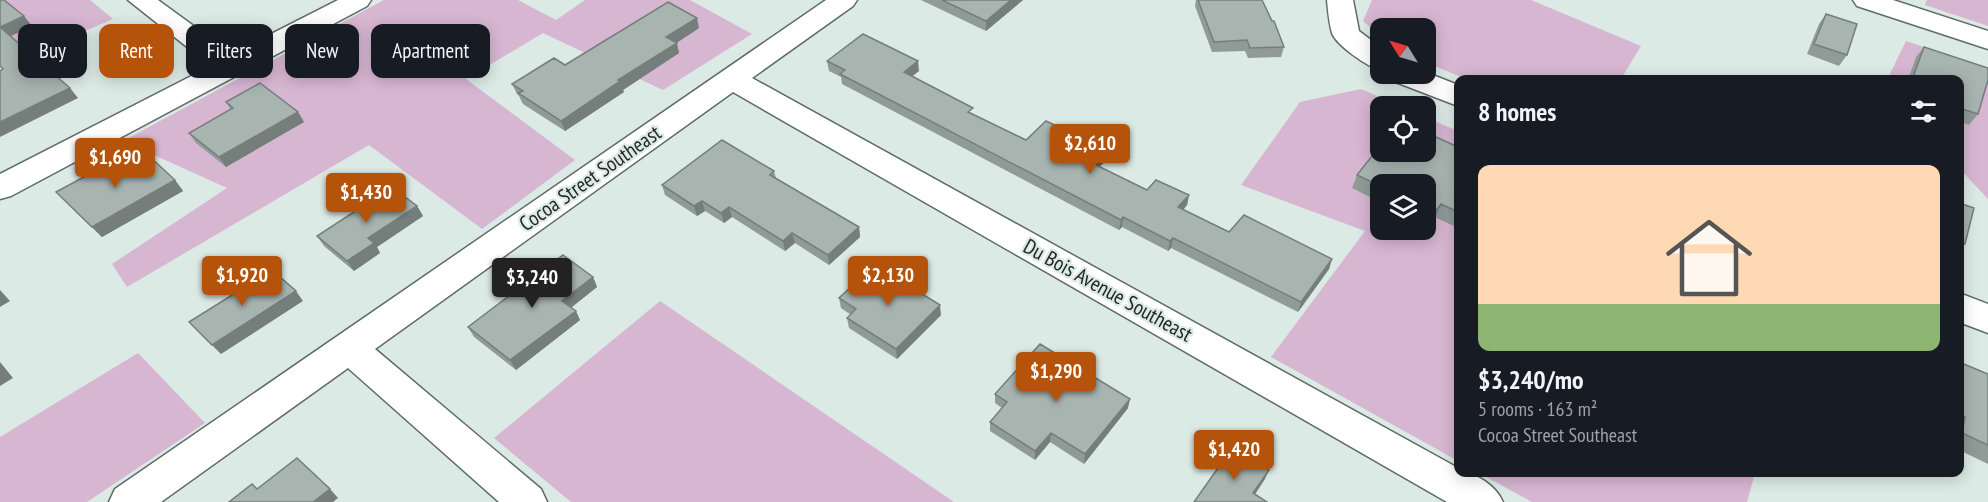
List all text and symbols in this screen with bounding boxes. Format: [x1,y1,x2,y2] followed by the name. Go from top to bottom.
[1370,18,1436,84] north arrow
[1370,18,1436,240] map controls
[18,24,87,78] chip: Buy
[99,24,174,78] chip: Rent
[186,24,273,78] chip: Filters
[285,24,359,78] chip: New
[371,24,490,78] chip: Apartment
[1478,95,1556,128] text: 8 homes
[1907,95,1940,128] icon: filters
[1370,96,1436,162] button: locate
[514,119,666,237] street label: Cocoa Street Southeast
[1041,124,1139,175] pin: $2,610
[1064,130,1116,156] text: $2,610
[66,138,164,189] pin: $1,690
[89,144,141,170] text: $1,690
[317,173,415,224] pin: $1,430
[1370,174,1436,240] button: layers
[340,179,392,205] text: $1,430
[1655,204,1763,312] icon: home
[1019,232,1197,348] street label: Du Bois Avenue Southeast
[193,256,291,307] pin: $1,920
[839,256,937,307] pin: $2,130
[483,258,581,309] pin: $3,240
[216,262,268,288] text: $1,920
[862,262,914,288] text: $2,130
[506,264,558,290] text: $3,240
[1007,352,1105,403] pin: $1,290
[1030,358,1082,384] text: $1,290
[1478,363,1584,396] text: $3,240/mo
[1478,396,1597,422] text: 5 rooms · 163 m²
[1478,422,1637,448] text: Cocoa Street Southeast
[1185,430,1283,481] pin: $1,420
[1208,436,1260,462] text: $1,420

